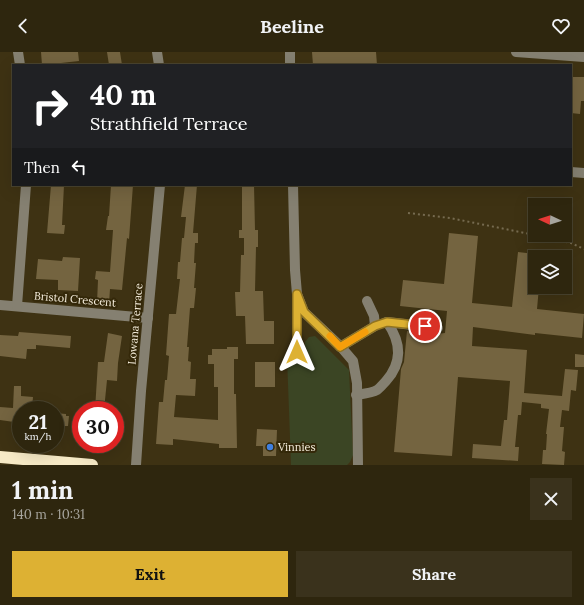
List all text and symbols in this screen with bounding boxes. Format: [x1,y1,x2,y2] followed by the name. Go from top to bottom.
[12,15,34,37] icon: back
[260,15,324,38] text: Beeline
[550,15,572,37] icon: heart
[90,77,156,113] text: 40 m
[24,80,76,132] icon: right
[90,112,247,135] text: Strathfield Terrace
[68,156,90,178] icon: left
[24,158,60,177] text: Then
[528,198,572,242] north arrow
[528,198,572,294] map controls
[528,250,572,294] button: layers
[124,283,146,365] street label: Lowana Terrace
[33,288,117,310] street label: Bristol Crescent
[408,309,442,343] pin
[414,315,436,337] icon: arrive
[276,331,318,373] position arrow
[72,401,124,453] speed limit sign: 30
[29,409,47,434] text: 21
[24,430,52,443] text: km/h
[277,440,316,454] place label: Vinnies
[265,442,275,452] marker: Vinnies
[12,475,73,506] text: 1 min
[530,478,572,520] button: close
[12,506,85,523] text: 140 m · 10:31
[12,551,288,597] button: Exit
[296,551,572,597] button: Share

